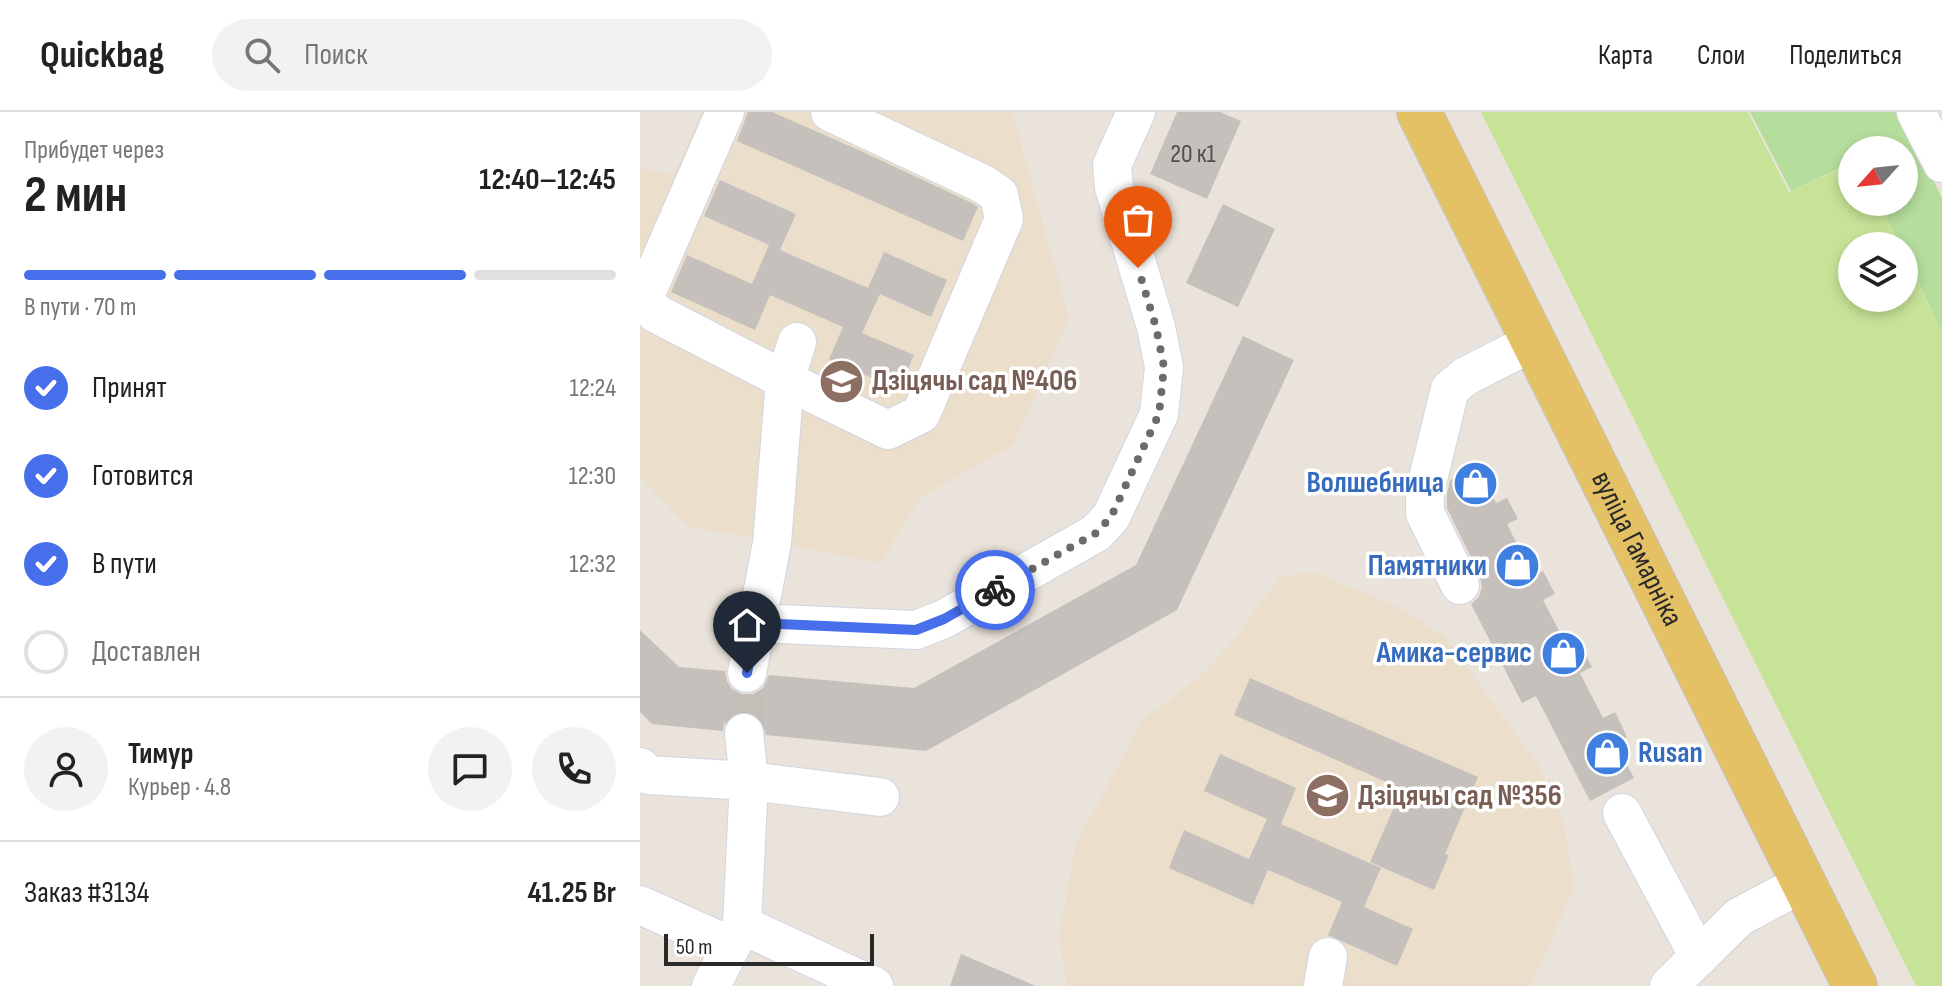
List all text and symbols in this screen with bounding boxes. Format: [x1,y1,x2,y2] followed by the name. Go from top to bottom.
[212,19,772,91] search box
[40,33,164,78] text: Quickbag
[240,33,284,77] icon: search
[304,37,368,73] text: Поиск
[1598,39,1653,72] text: Карта
[1697,39,1745,72] text: Слои
[1789,39,1902,72] text: Поделиться
[24,135,164,166] text: Прибудет через
[1838,136,1918,216] north arrow
[1838,136,1918,312] map controls
[1170,139,1216,170] house number: 20 к1
[479,162,616,198] text: 12:40–12:45
[24,164,127,227] text: 2 мин
[1104,186,1172,268] pin
[1116,198,1160,242] icon: bag
[1838,232,1918,312] button: layers
[24,292,136,323] text: В пути · 70 m
[817,357,865,405] school or university icon: Дзіцячы сад №406
[872,363,1077,399] place label: Дзіцячы сад №406
[24,366,68,410] icon: check
[92,370,167,406] text: Принят
[570,373,616,404] text: 12:24
[24,454,68,498] icon: check
[92,458,193,494] text: Готовится
[1451,459,1499,507] shop icon: Волшебница
[568,461,616,492] text: 12:30
[1306,465,1444,501] place label: Волшебница
[1583,465,1691,632] street label: вуліца Гамарніка
[24,542,68,586] icon: check
[1494,542,1542,590] shop icon: Памятники
[92,546,157,582] text: В пути
[1368,548,1487,584] place label: Памятники
[569,549,616,580] text: 12:32
[955,550,1035,630] courier
[973,568,1017,612] icon: bike
[713,591,781,673] pin
[725,603,769,647] icon: home
[1539,629,1587,677] shop icon: Амика-сервис
[92,634,201,670] text: Доставлен
[1375,635,1532,671] place label: Амика-сервис
[24,727,108,811] button: person
[428,727,512,811] button: chat
[532,727,616,811] button: phone
[1583,729,1631,777] shop icon: Rusan
[1638,735,1703,771] place label: Rusan
[128,736,193,772] text: Тимур
[128,772,231,803] text: Курьер · 4.8
[1303,772,1351,820] school or university icon: Дзіцячы сад №356
[1358,778,1562,814] place label: Дзіцячы сад №356
[24,875,149,911] text: Заказ #3134
[527,875,616,911] text: 41.25 Br
[664,930,874,966] scale bar
[676,934,712,961] text: 50 m

